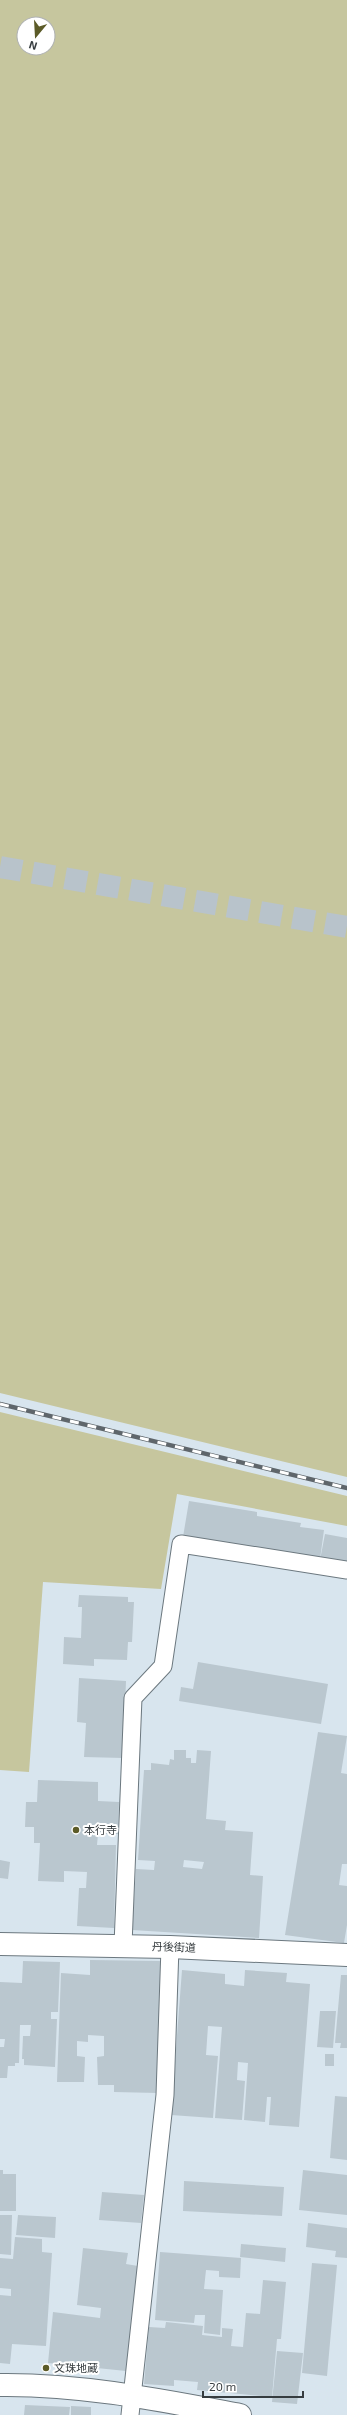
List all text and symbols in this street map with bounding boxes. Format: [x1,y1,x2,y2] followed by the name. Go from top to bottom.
[16,16,56,56] north arrow
[27,39,39,53] text: N
[84,1823,117,1836] place label: 本行寺
[71,1825,81,1835] marker: 本行寺
[152,1939,196,1954] street label: 丹後街道
[54,2361,98,2374] place label: 文珠地蔵
[41,2363,51,2373] marker: 文珠地蔵
[203,2373,303,2399] scale bar
[209,2379,236,2393] text: 20 m

